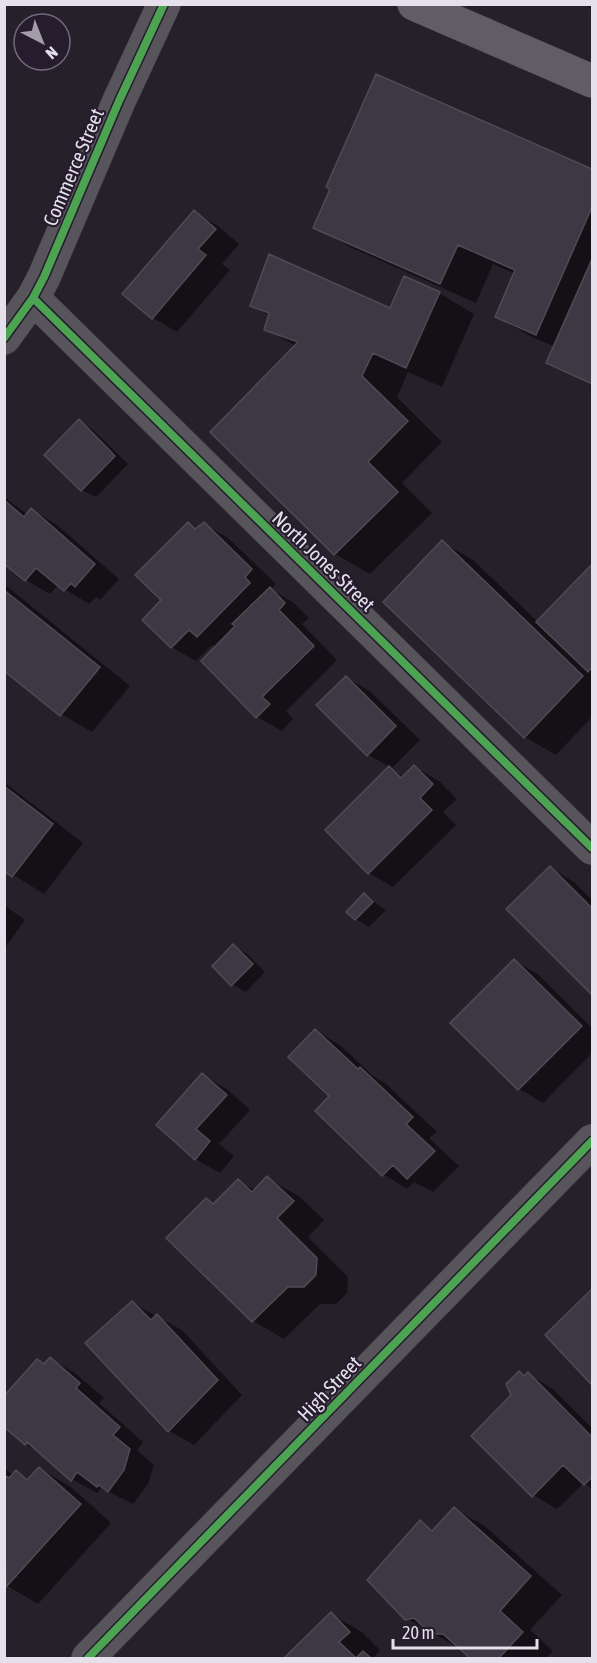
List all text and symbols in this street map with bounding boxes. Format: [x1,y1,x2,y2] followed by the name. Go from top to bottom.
[12,12,72,72] north arrow
[43,43,62,63] text: N
[38,105,108,229] street label: Commerce Street
[268,506,380,616] street label: North Jones Street
[293,1351,366,1425] street label: High Street
[393,1612,537,1650] scale bar
[402,1622,434,1643] text: 20 m

